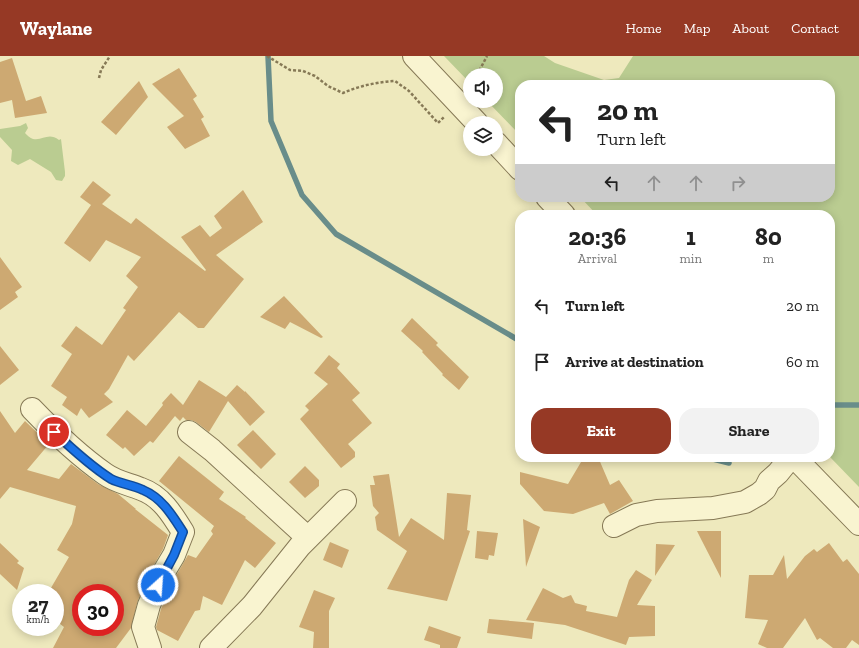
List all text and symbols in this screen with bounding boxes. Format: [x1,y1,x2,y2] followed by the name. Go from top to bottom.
[20,17,92,40] text: Waylane
[626,20,662,37] text: Home
[684,20,710,37] text: Map
[732,20,769,37] text: About
[791,20,839,37] text: Contact
[463,68,503,156] map controls
[463,68,503,108] button: sound
[597,94,658,127] text: 20 m
[531,96,583,148] icon: left
[463,116,503,156] button: layers
[597,128,666,150] text: Turn left
[601,172,623,194] icon: left
[643,172,665,194] icon: ahead
[685,172,707,194] icon: ahead
[727,172,749,194] icon: right
[568,222,626,251] text: 20:36
[686,222,696,251] text: 1
[755,222,782,251] text: 80
[578,251,617,266] text: Arrival
[680,251,702,266] text: min
[763,251,774,266] text: m
[531,295,553,317] icon: left
[565,297,625,315] text: Turn left
[786,297,819,315] text: 20 m
[531,351,553,373] icon: arrive
[565,353,704,371] text: Arrive at destination
[786,353,819,371] text: 60 m
[531,408,671,454] button: Exit
[679,408,819,454] button: Share
[37,415,71,449] pin
[43,421,65,443] icon: arrive
[137,564,179,606] position arrow
[72,584,124,636] speed limit sign: 30
[28,593,48,617] text: 27
[27,614,49,626] text: km/h

